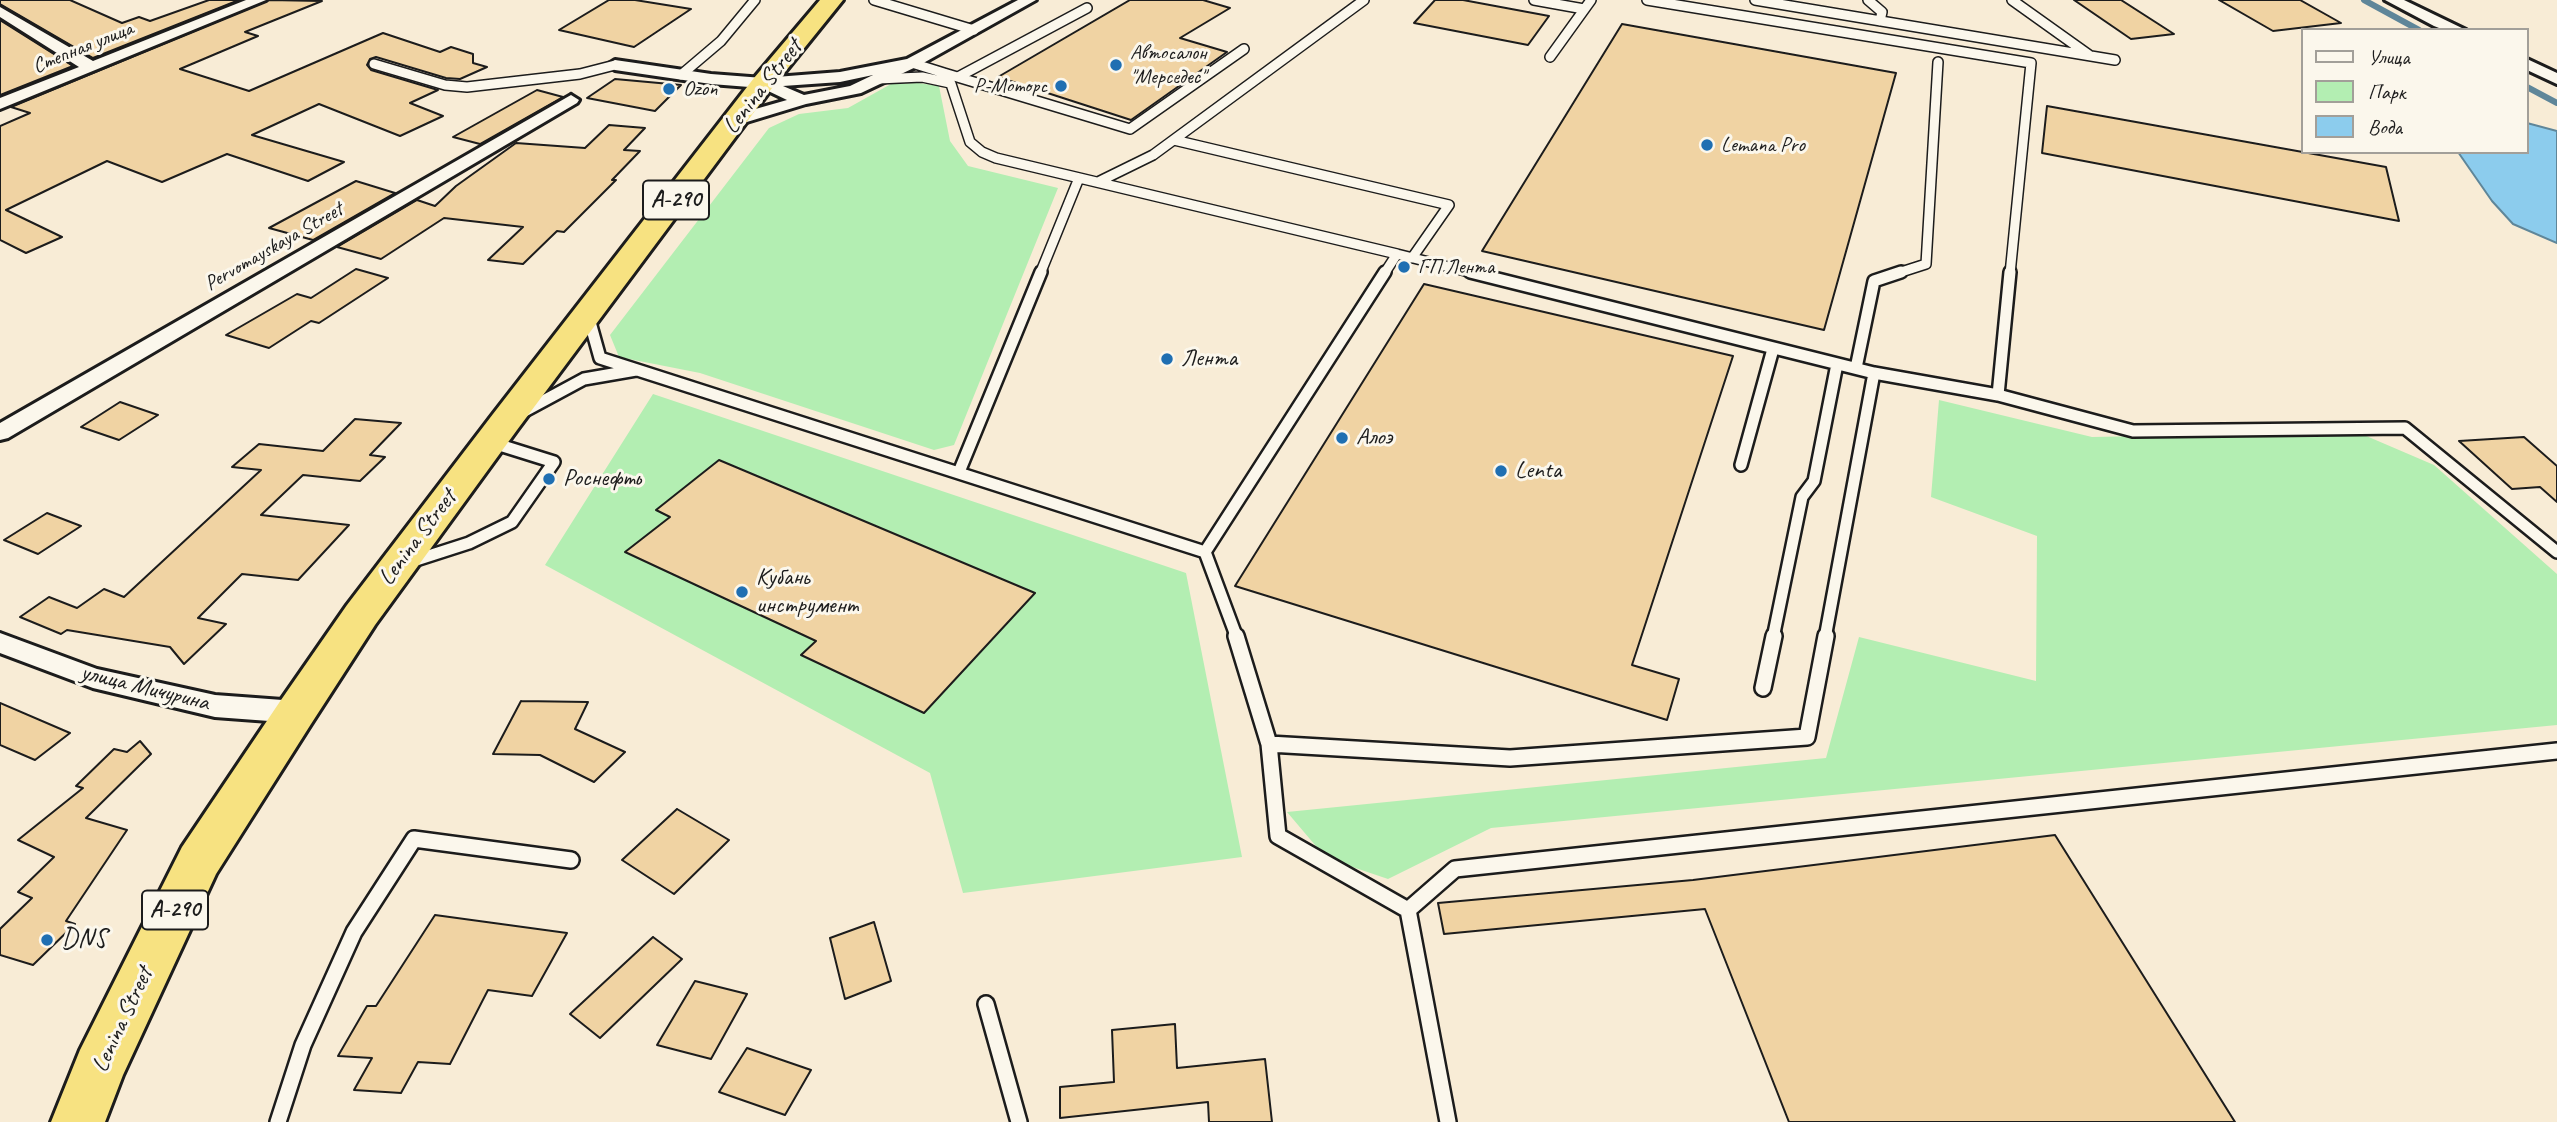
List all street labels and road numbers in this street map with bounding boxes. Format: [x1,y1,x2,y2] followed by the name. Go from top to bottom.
[29,16,137,80] street label: Степная улица
[717,34,809,140] street label: Lenina Street
[643,181,709,220] road number: А-290
[200,197,348,297] street label: Pervomayskaya Street
[373,485,463,591] street label: Lenina Street
[78,658,212,718] street label: улица Мичурина
[142,890,208,930] road number: А-290
[86,963,160,1077] street label: Lenina Street

